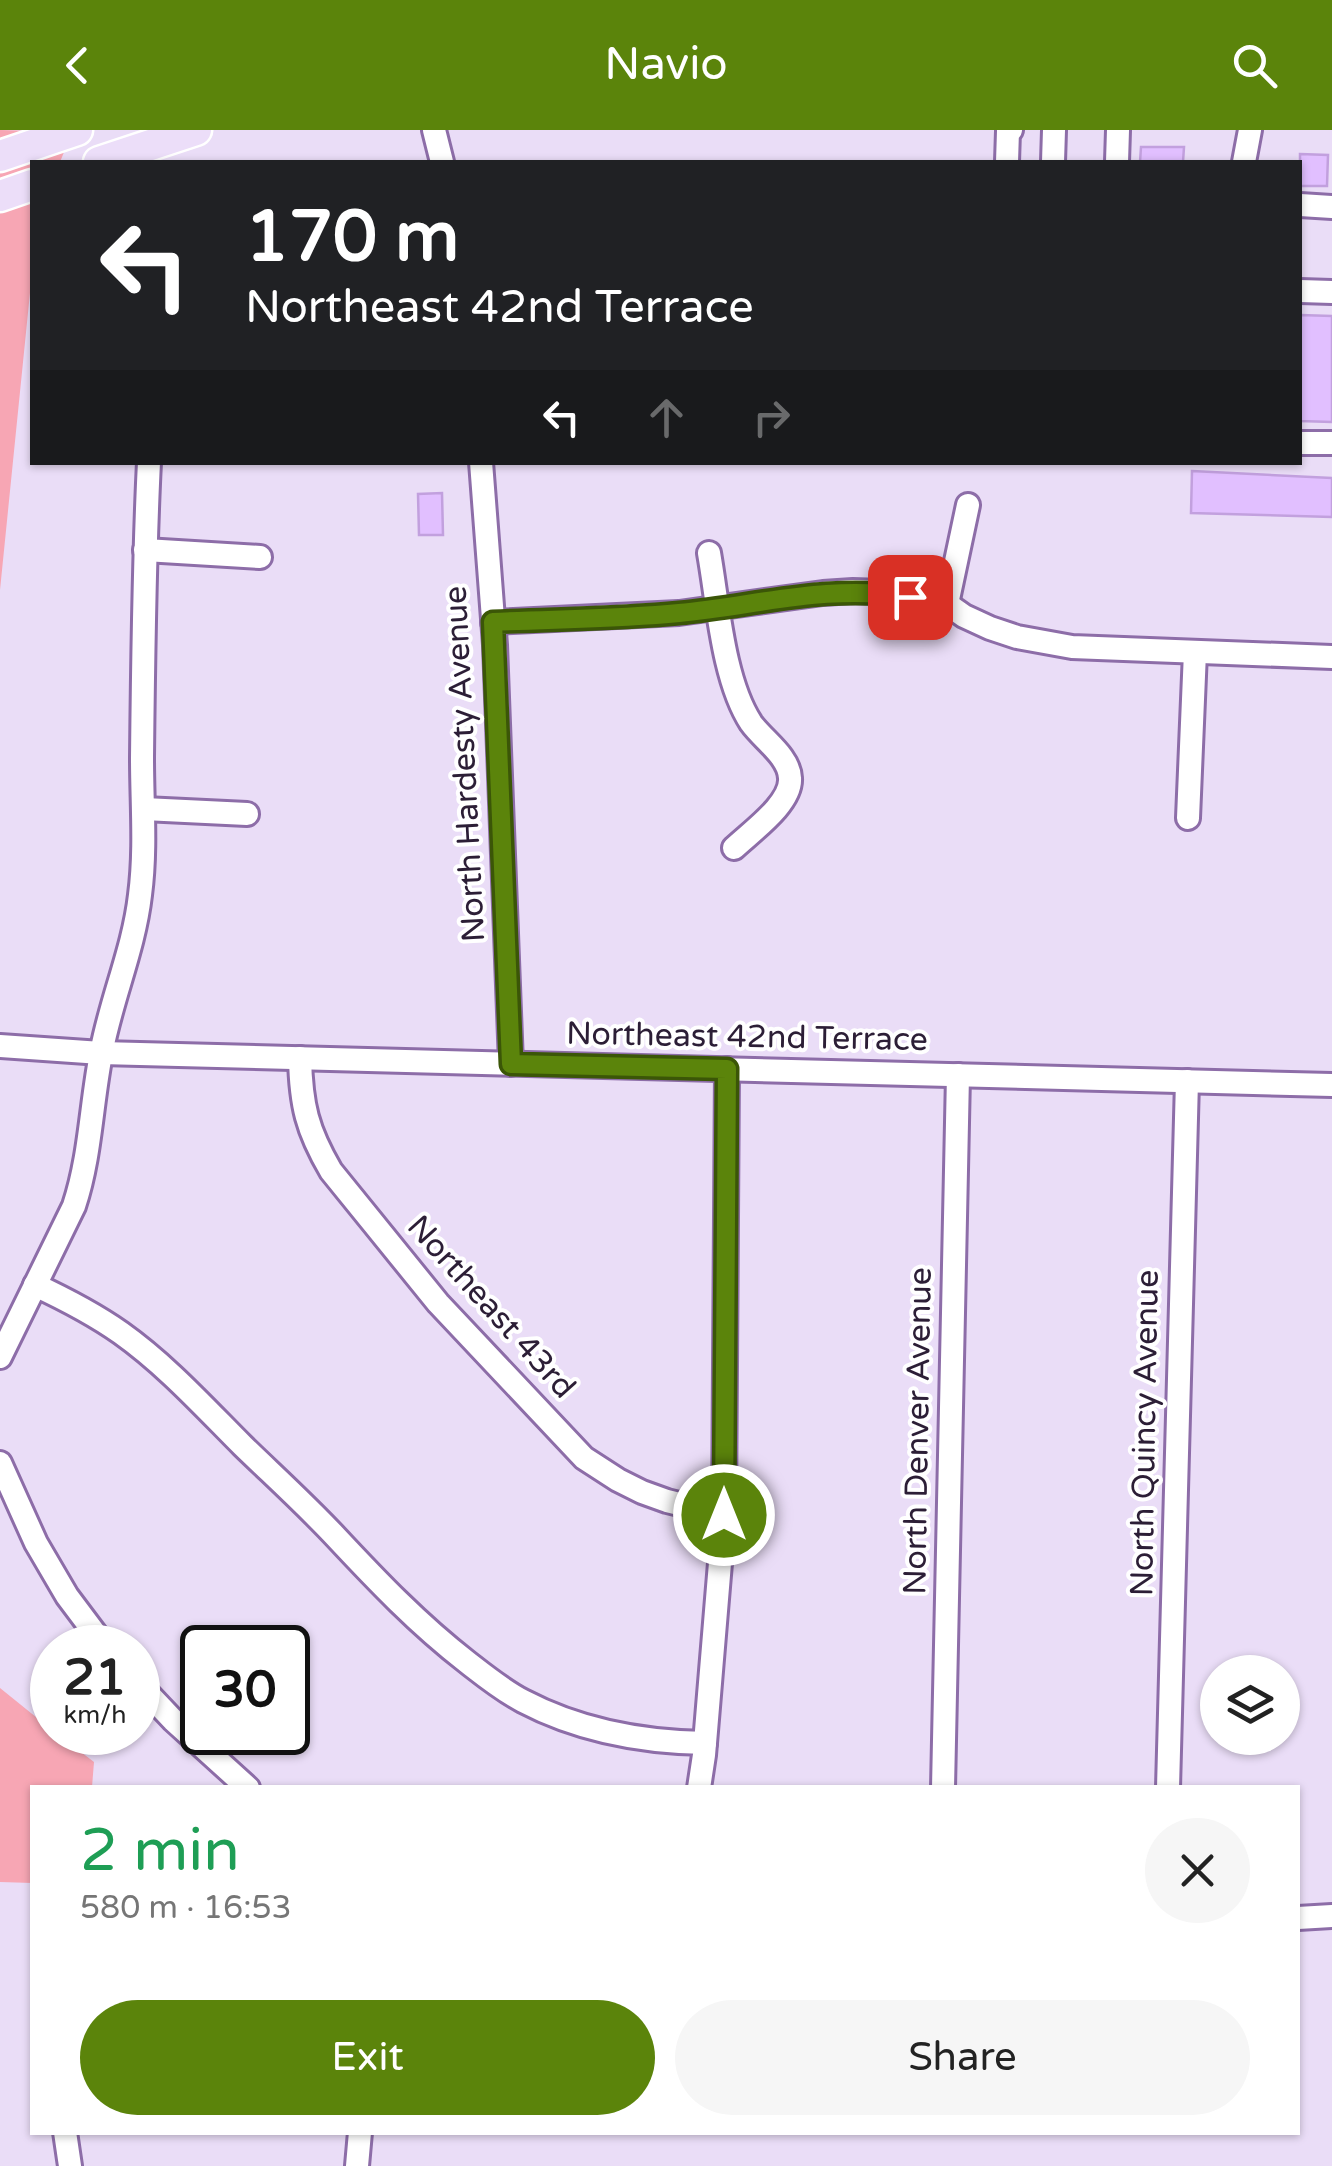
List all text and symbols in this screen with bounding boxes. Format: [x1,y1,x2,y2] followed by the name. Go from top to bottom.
[50,38,105,93] icon: back
[604,38,728,92] text: Navio
[1227,38,1282,93] icon: search
[245,196,459,280] text: 170 m
[80,200,210,330] icon: left
[245,281,754,335] text: Northeast 42nd Terrace
[534,390,589,445] icon: left
[639,390,694,445] icon: ahead
[744,390,799,445] icon: right
[868,555,953,640] pin
[883,570,938,625] icon: arrive
[437,585,493,943] street label: North Hardesty Avenue
[566,1015,928,1059] street label: Northeast 42nd Terrace
[399,1208,583,1406] street label: Northeast 43rd
[896,1267,940,1595] street label: North Denver Avenue
[1123,1269,1167,1597] street label: North Quincy Avenue
[672,1463,776,1567] position arrow
[180,1625,310,1755] speed limit sign: 30
[64,1648,126,1708] text: 21
[1200,1655,1300,1755] map controls
[1200,1655,1300,1755] button: layers
[64,1700,126,1730] text: km/h
[80,1815,240,1887] text: 2 min
[1145,1818,1250,1923] button: close
[80,1889,292,1927] text: 580 m · 16:53
[80,2000,655,2115] button: Exit
[675,2000,1250,2115] button: Share

